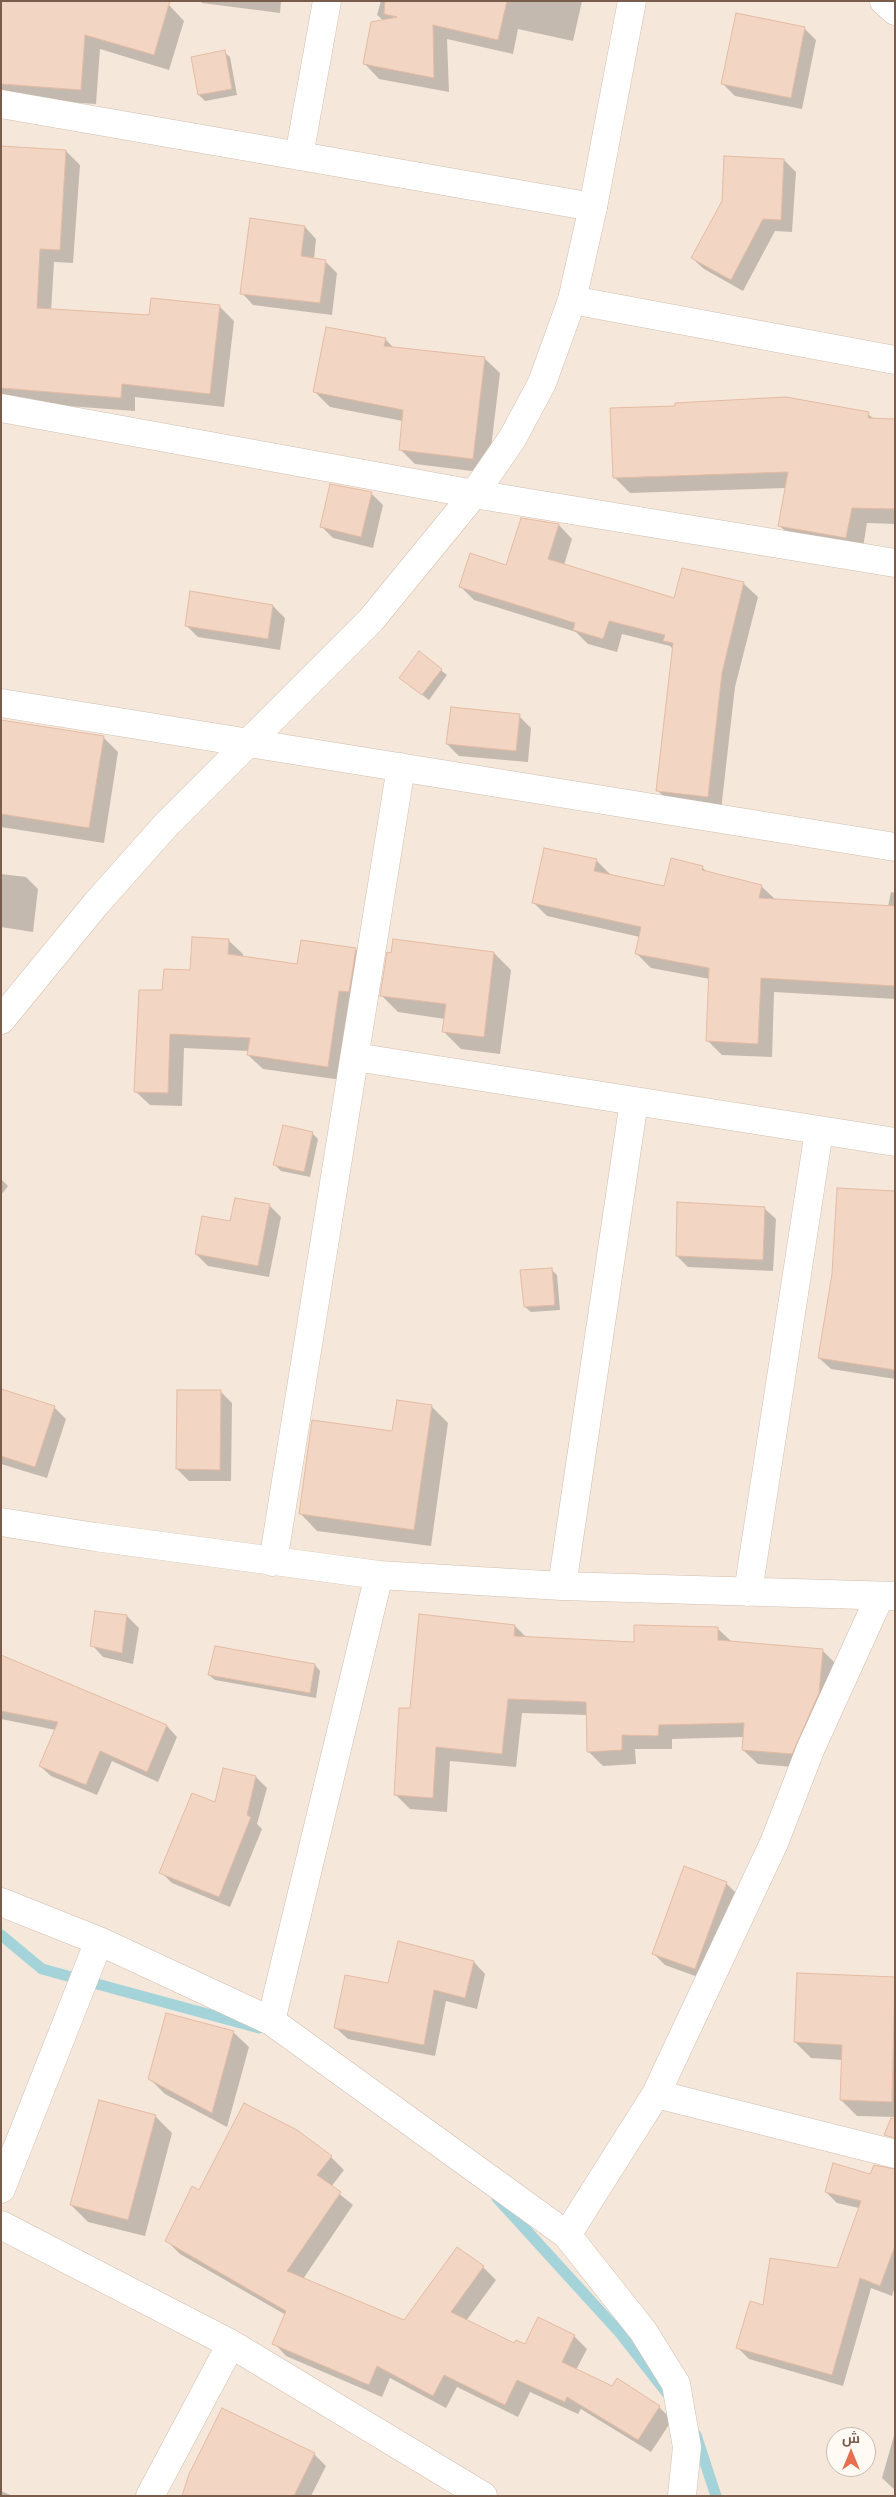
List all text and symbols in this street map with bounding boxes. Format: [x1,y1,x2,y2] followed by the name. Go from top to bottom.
[826,2427,876,2477] north arrow
[842,2429,860,2446] text: ش

